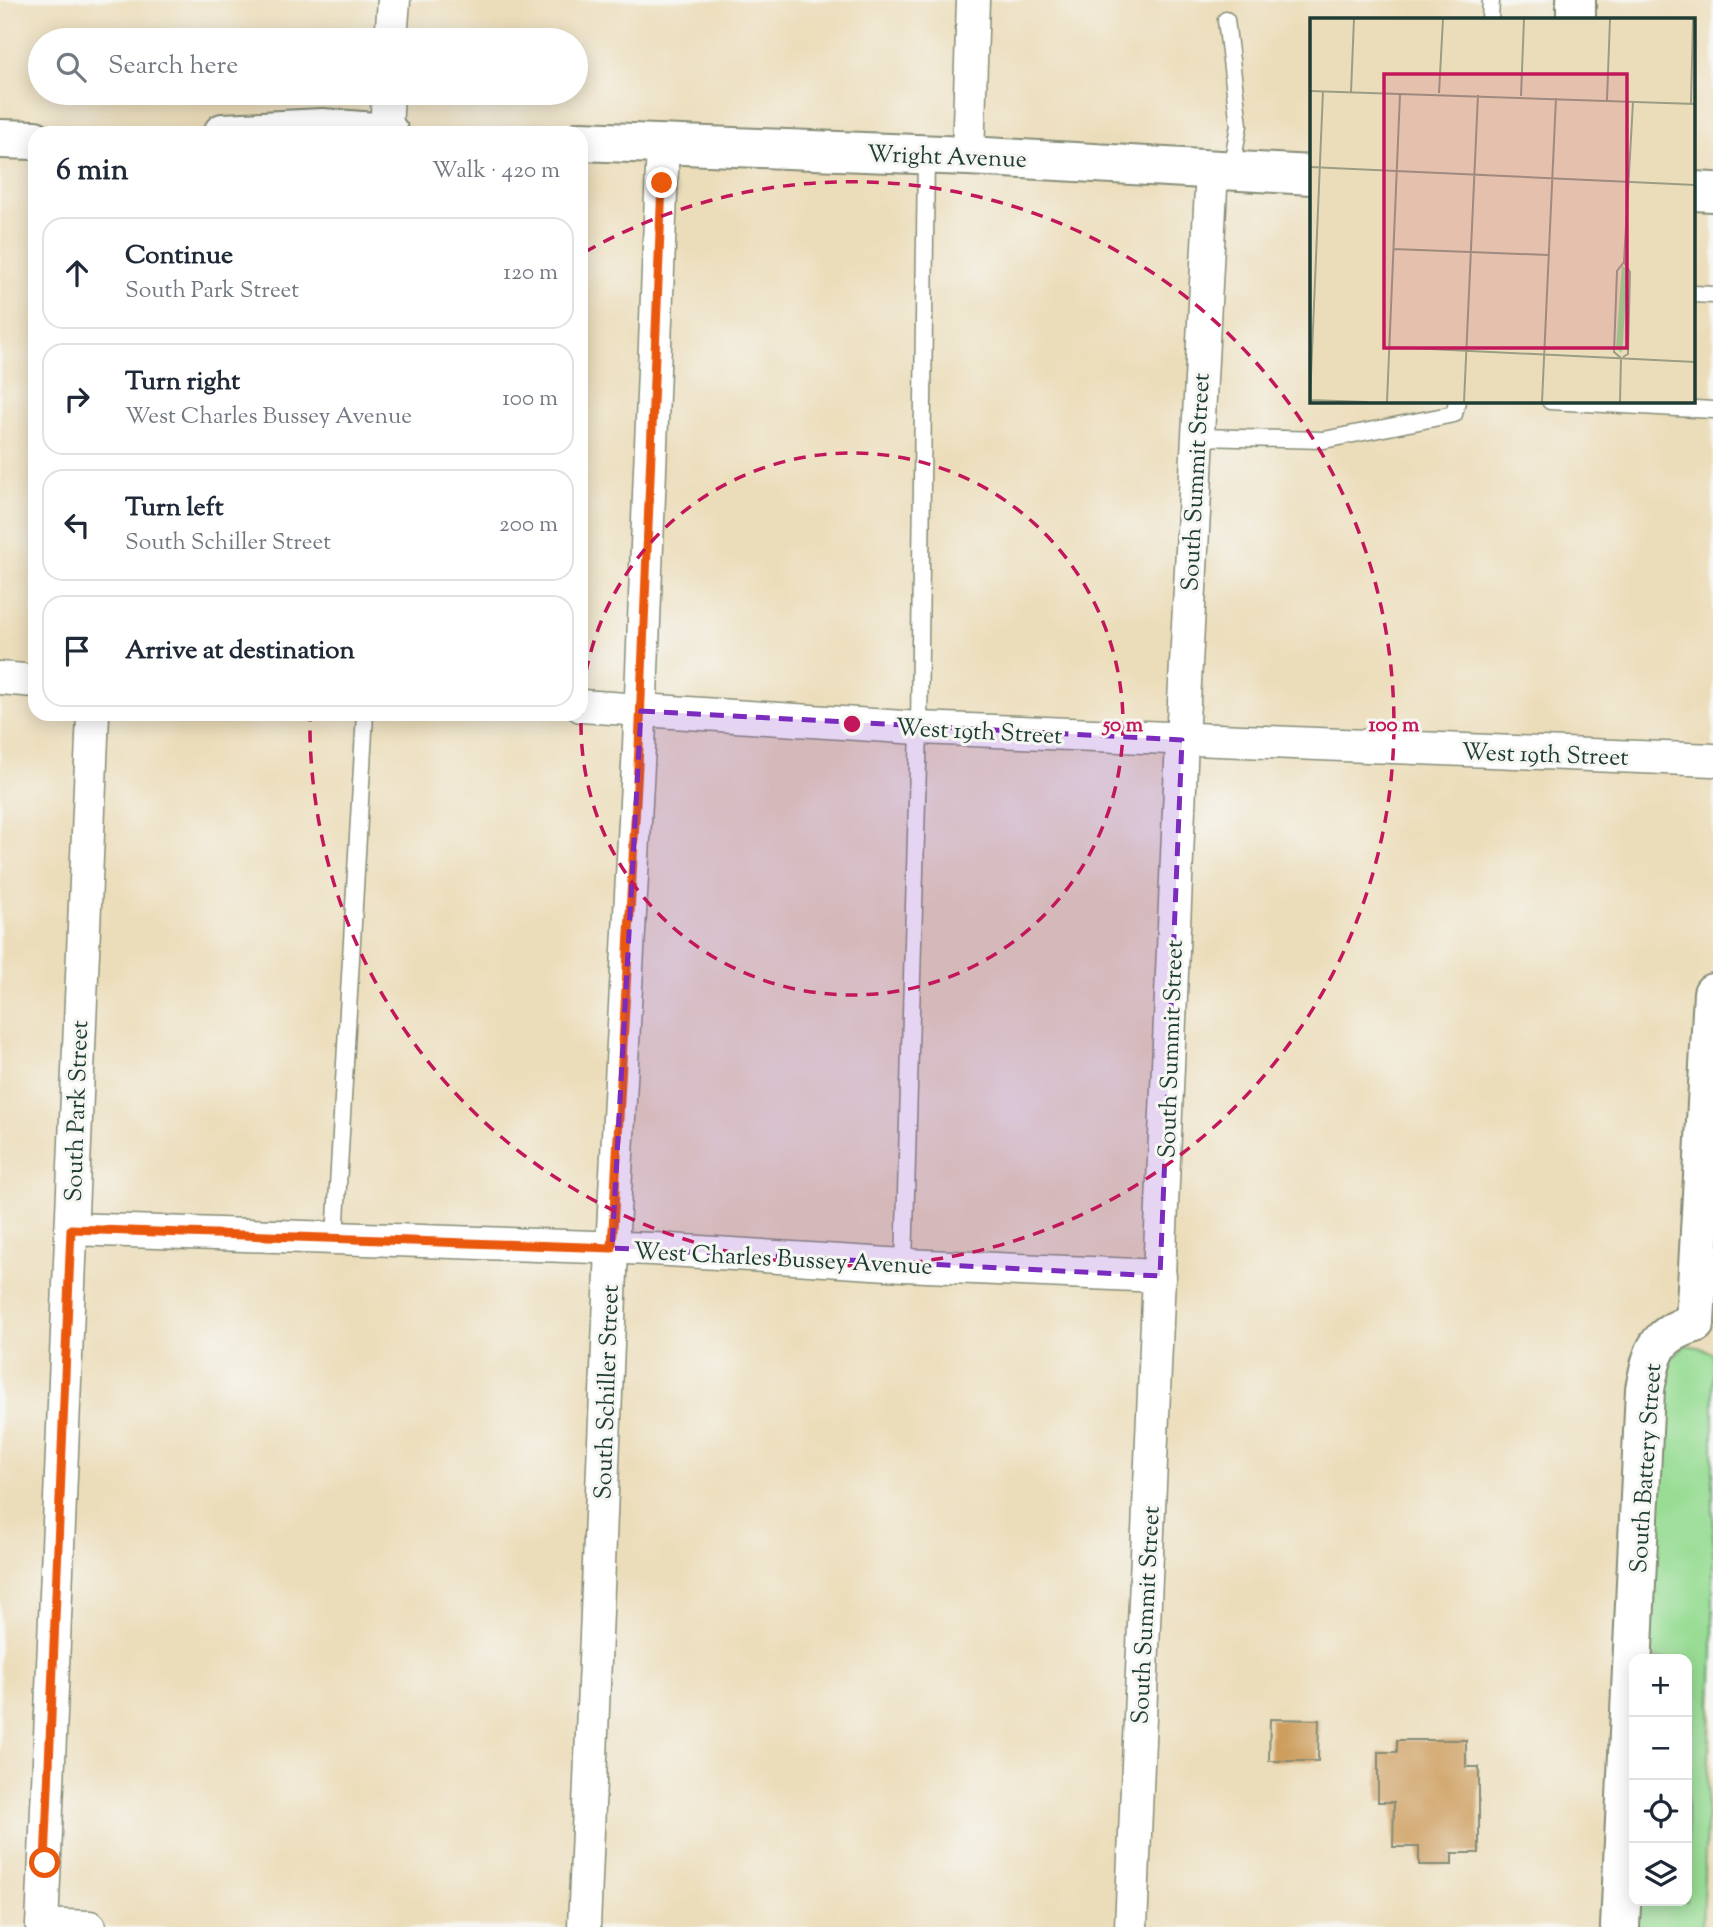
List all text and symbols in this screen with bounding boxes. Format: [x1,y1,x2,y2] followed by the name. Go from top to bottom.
[1310,18,1696,402] inset map
[28,28,588,105] search box
[52,48,90,86] icon: search
[108,48,238,85] text: Search here
[866,138,1027,178] street label: Wright Avenue
[56,150,128,193] text: 6 min
[432,155,560,188] text: Walk · 420 m
[646,167,677,198] route end
[125,238,233,275] text: Continue
[58,254,96,292] icon: ahead
[503,257,558,290] text: 120 m
[125,275,299,308] text: South Park Street
[125,364,240,401] text: Turn right
[1174,372,1220,592] street label: South Summit Street
[58,380,96,418] icon: right
[502,383,558,416] text: 100 m
[125,401,412,434] text: West Charles Bussey Avenue
[125,490,224,527] text: Turn left
[58,506,96,544] icon: left
[499,509,558,542] text: 200 m
[125,527,331,560] text: South Schiller Street
[58,632,96,670] icon: arrive
[125,633,355,670] text: Arrive at destination
[1101,711,1144,741] text: 50 m
[1369,711,1420,741] text: 100 m
[840,712,864,736] centre of rings
[895,712,1063,754] street label: West 19th Street
[1461,736,1629,776] street label: West 19th Street
[1151,939,1193,1159] street label: South Summit Street
[58,1020,98,1202] street label: South Park Street
[633,1235,933,1285] street label: West Charles Bussey Avenue
[587,1284,629,1500] street label: South Schiller Street
[1623,1362,1671,1574] street label: South Battery Street
[1124,1505,1170,1725] street label: South Summit Street
[1629,1654,1692,1906] map controls
[1629,1654,1692,1717] button: +
[1629,1717,1692,1780] button: −
[1629,1780,1692,1843] button: locate
[1629,1843,1692,1906] button: layers
[29,1847,60,1878] route start

